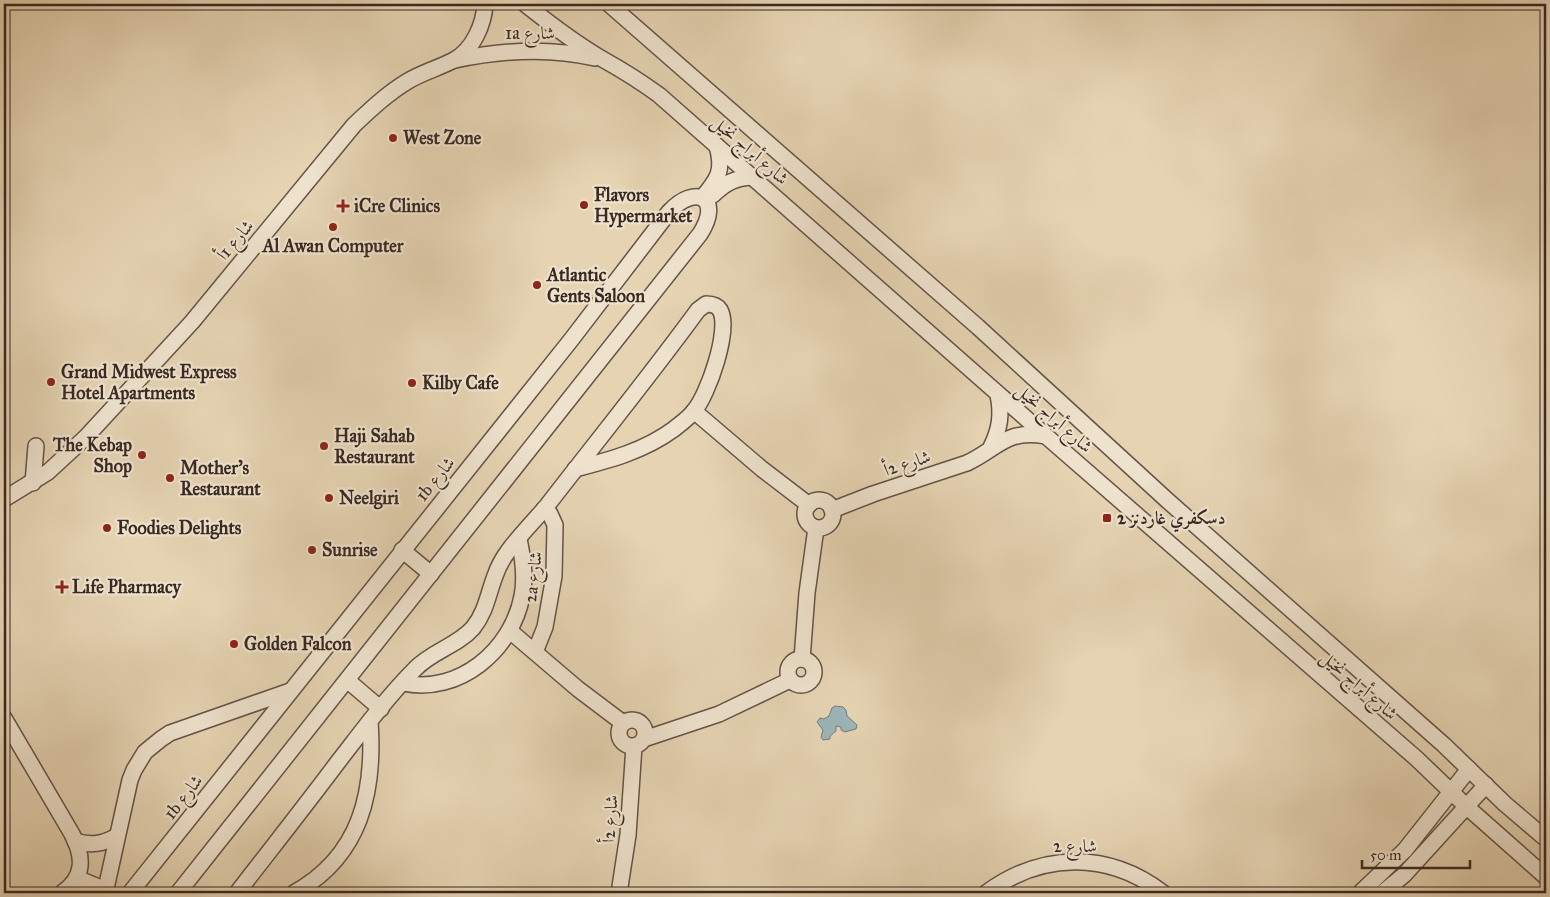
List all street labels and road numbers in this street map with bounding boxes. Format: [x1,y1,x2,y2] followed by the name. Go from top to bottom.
[505,22,555,48] street label: 1a شارع
[704,109,794,193] street label: شارع أبراج نخيل
[210,214,261,267] street label: شارع 1أ
[1008,377,1098,461] street label: شارع أبراج نخيل
[880,443,935,485] street label: شارع 2أ
[410,452,463,508] street label: 1b شارع
[519,550,551,604] street label: 2a شارع
[1313,644,1403,728] street label: شارع أبراج نخيل
[159,770,211,826] street label: 1b شارع
[595,794,627,844] street label: شارع 2أ
[1053,835,1097,861] street label: شارع 2

